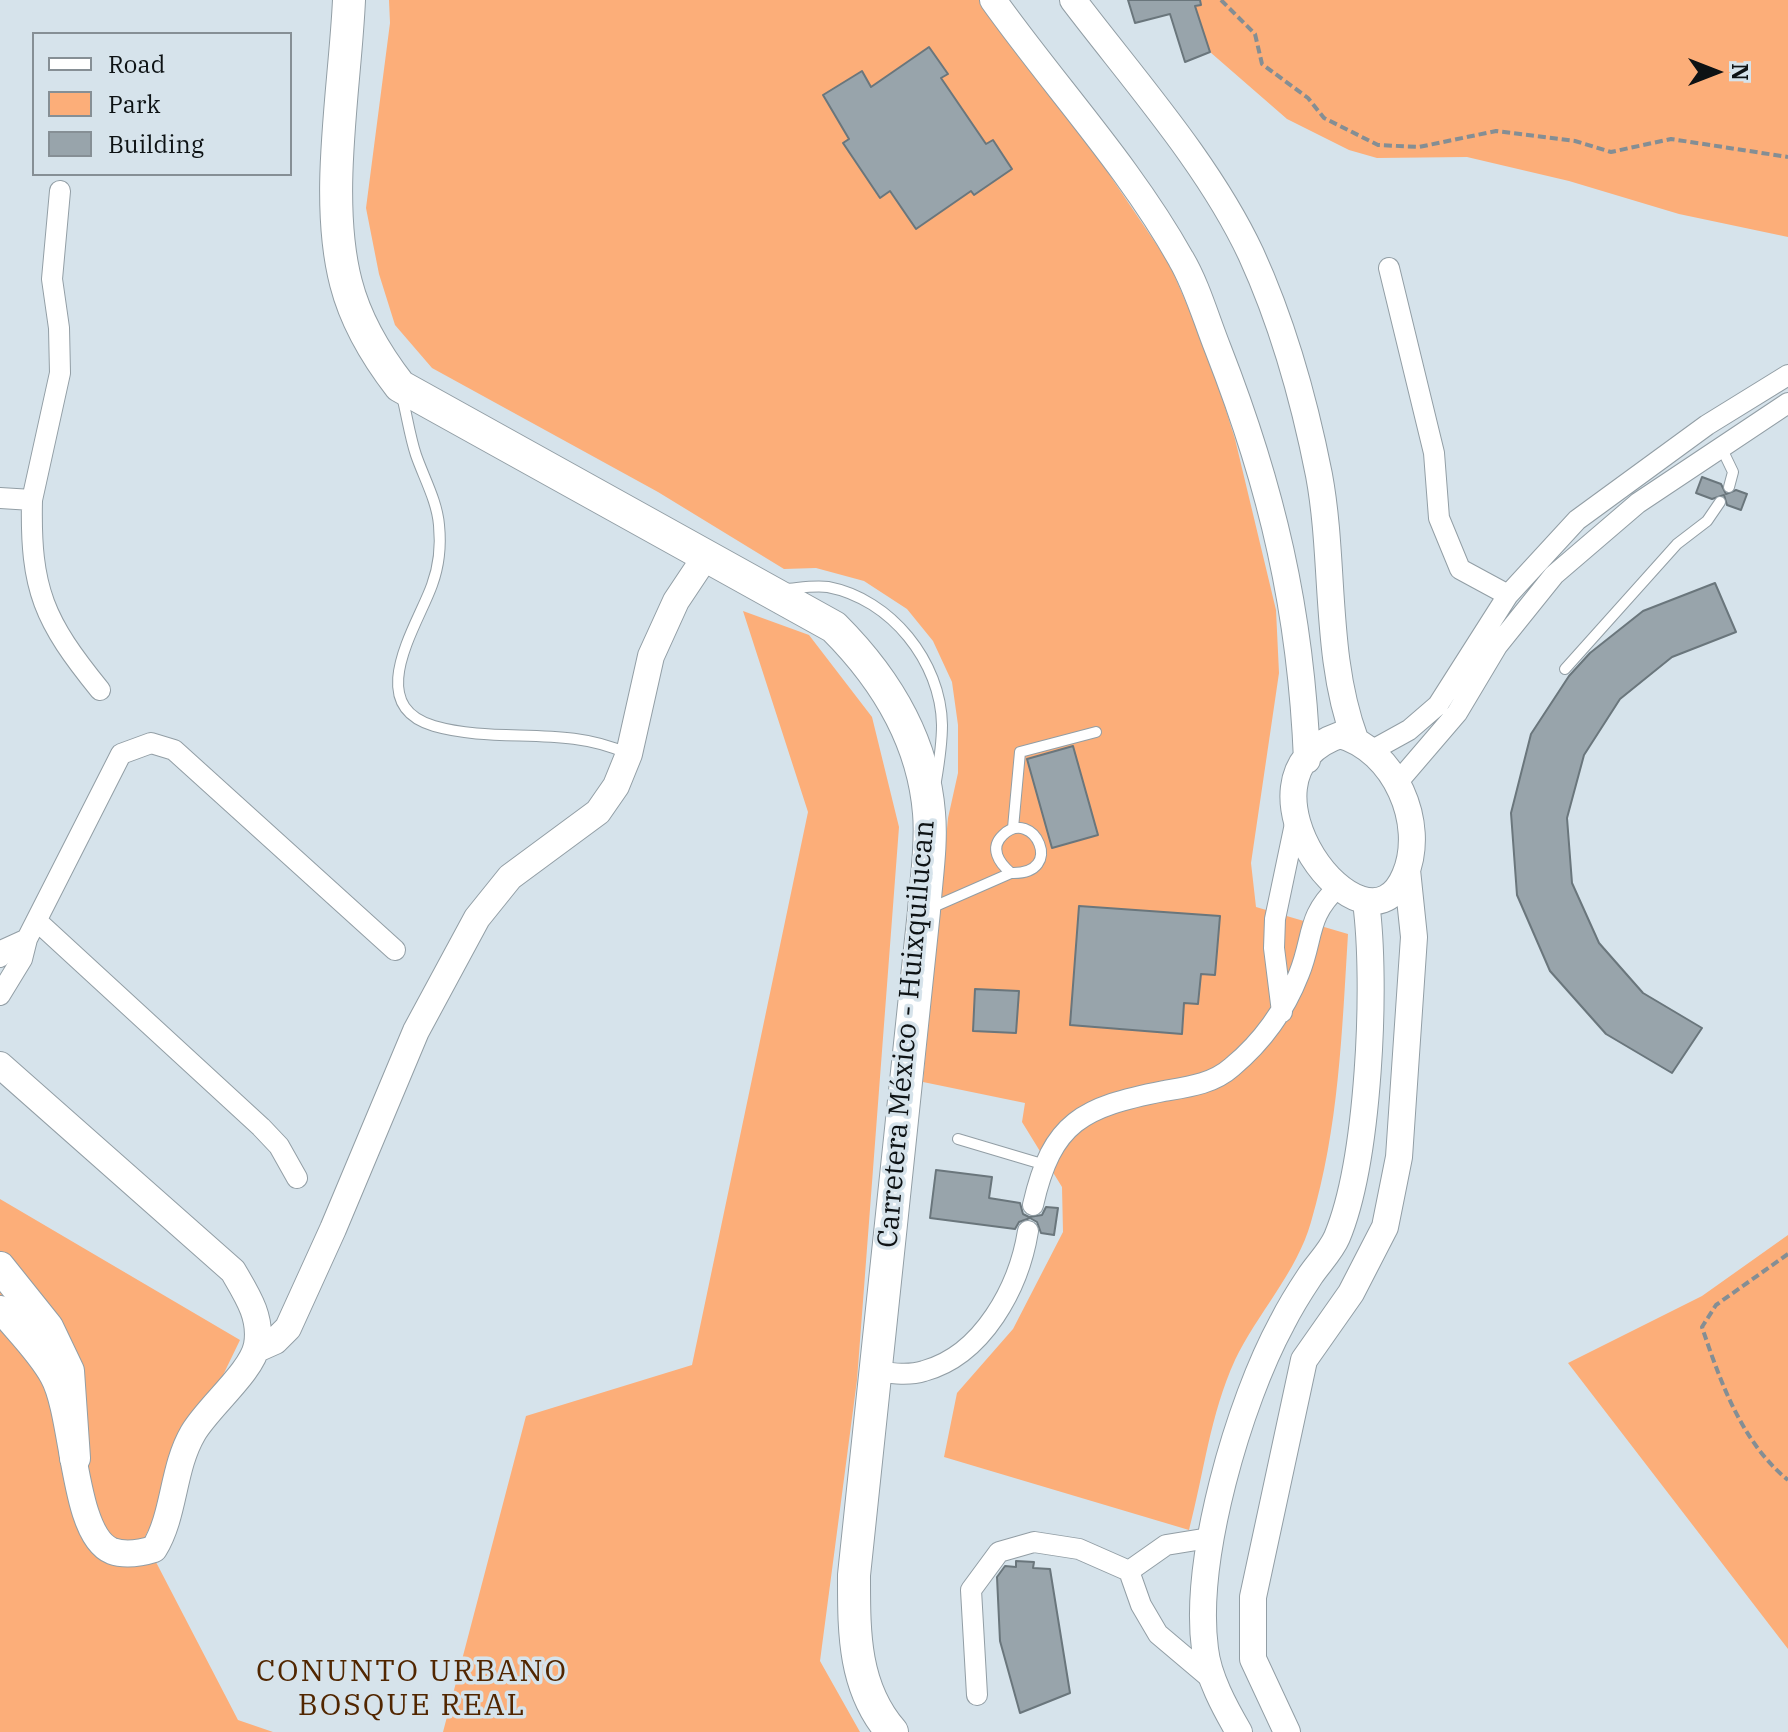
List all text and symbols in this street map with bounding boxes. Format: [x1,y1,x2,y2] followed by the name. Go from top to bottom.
[32,32,292,176] legend
[1676,32,1756,112] north arrow
[108,48,165,80] text: Road
[1726,63,1755,81] text: N
[108,88,160,120] text: Park
[108,128,204,160] text: Building
[872,819,942,1249] street label: Carretera México - Huixquilucan
[256,1654,568,1724] district label: CONUNTO URBANO BOSQUE REAL

